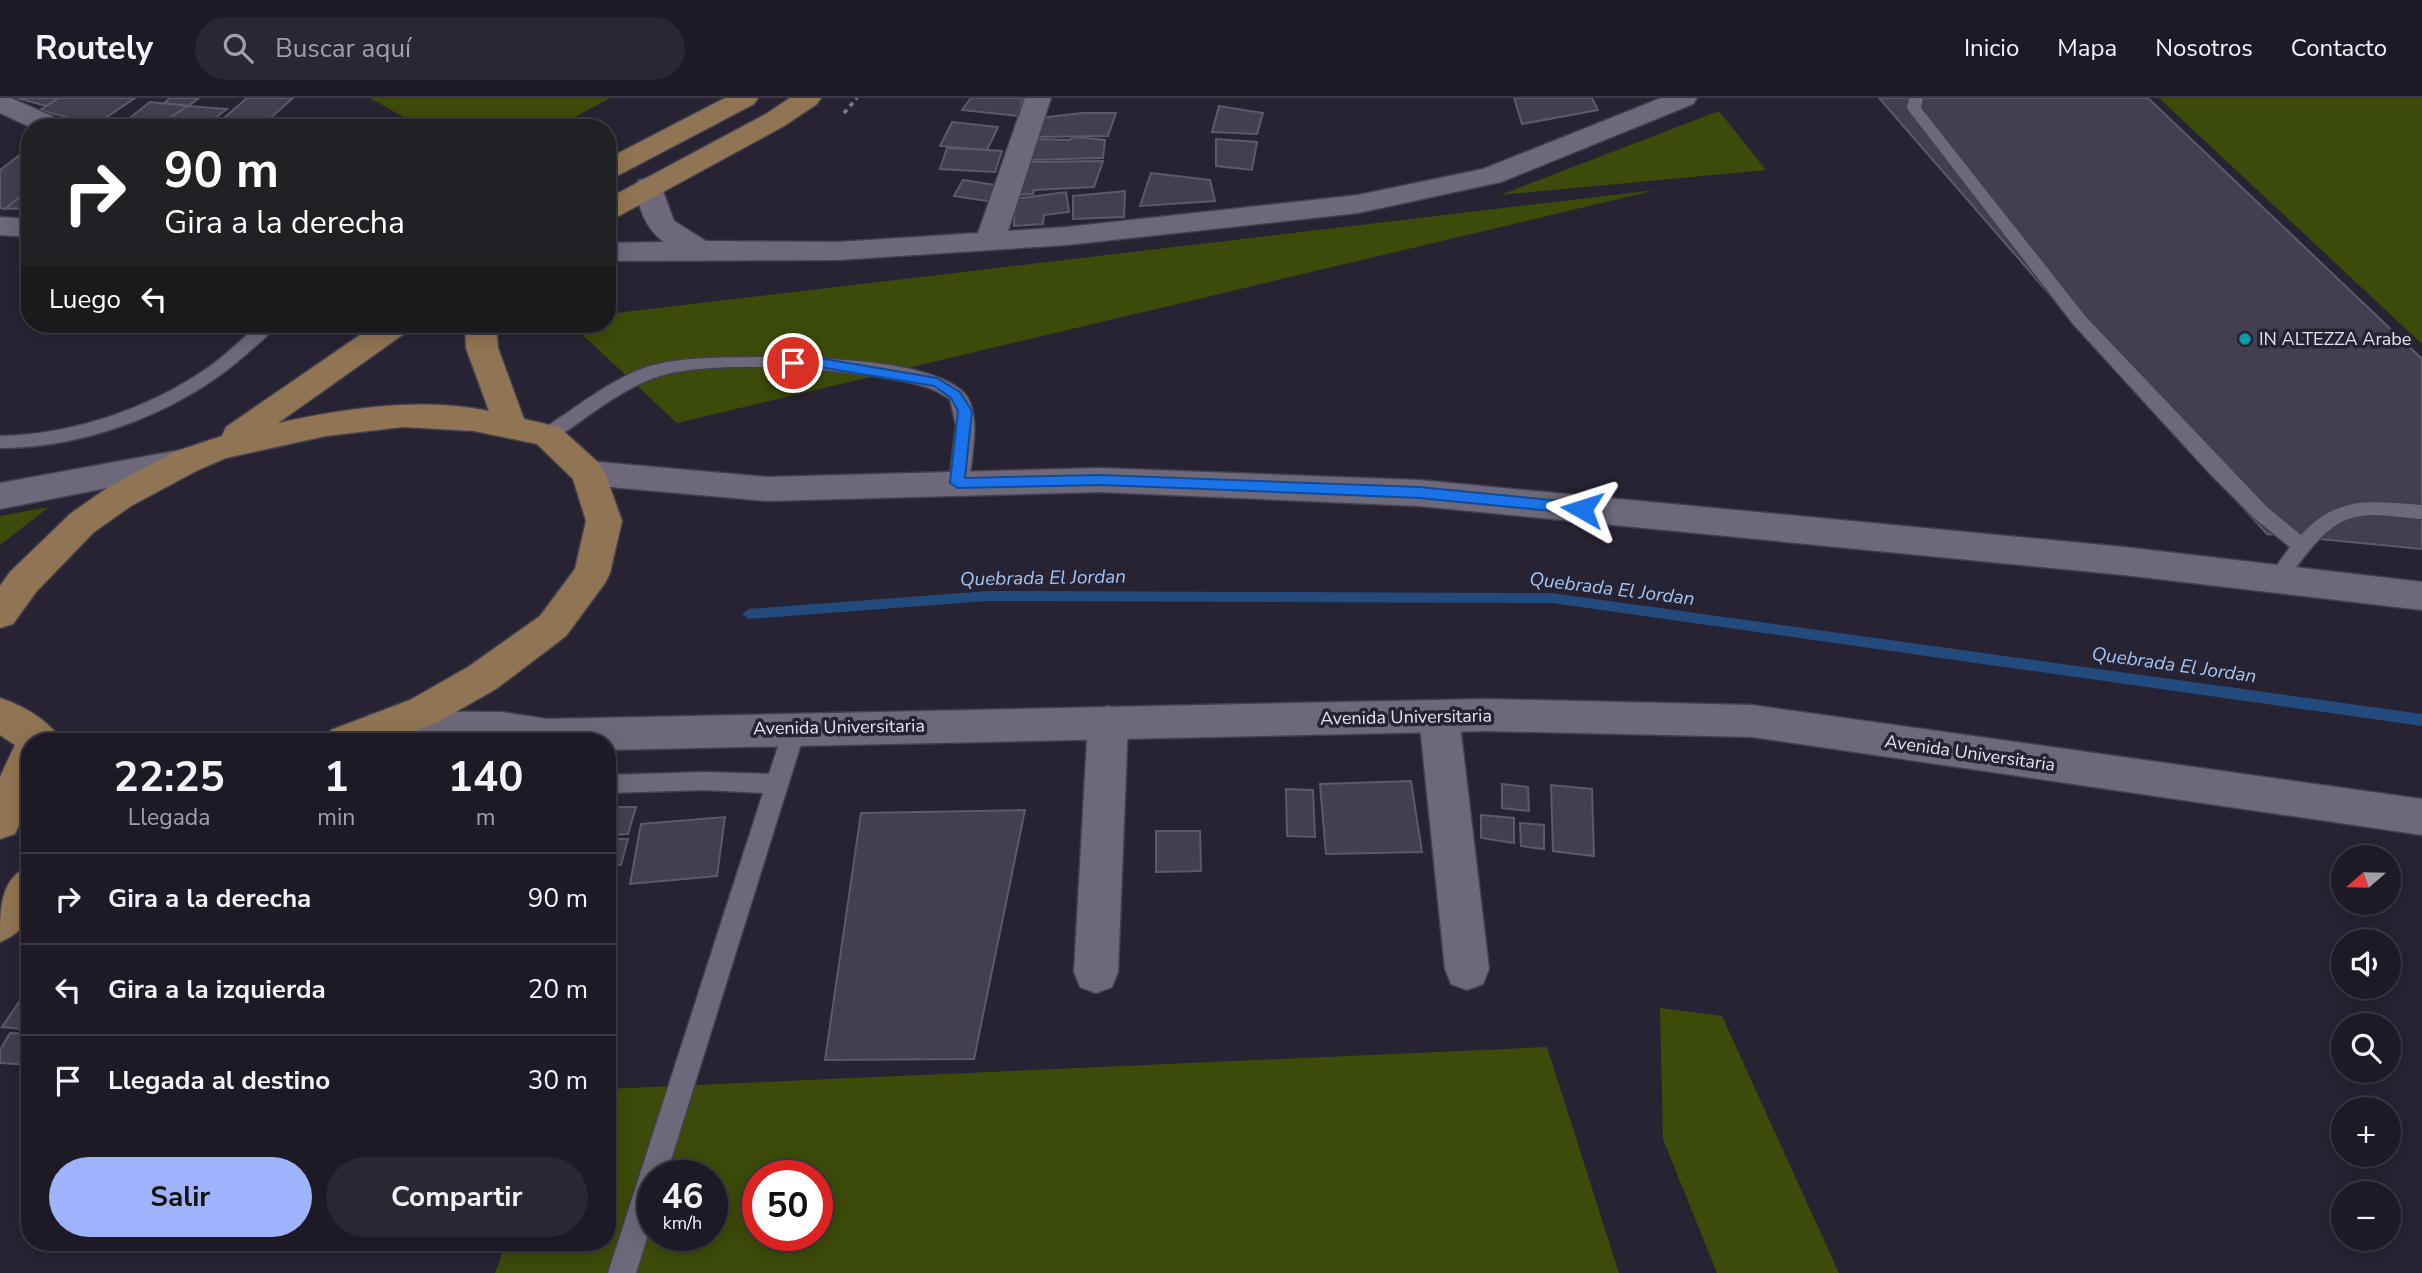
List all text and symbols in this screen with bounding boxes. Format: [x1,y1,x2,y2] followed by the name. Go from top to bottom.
[195,17,685,80] search box
[35,26,153,71] text: Routely
[219,29,257,67] icon: search
[275,31,411,66] text: Buscar aquí
[1964,32,2019,64] text: Inicio
[2057,32,2117,64] text: Mapa
[2155,32,2253,64] text: Nosotros
[2291,32,2387,64] text: Contacto
[164,137,279,204] text: 90 m
[49,147,140,238] icon: right
[164,201,405,244] text: Gira a la derecha
[135,280,173,318] icon: left
[49,282,121,317] text: Luego
[2259,327,2411,351] place label: IN ALTEZZA Arabe
[2237,331,2253,347] marker: IN ALTEZZA Arabe
[763,333,823,393] pin
[774,344,812,382] icon: arrive
[1545,472,1619,546] position arrow
[960,564,1126,592] water label: Quebrada El Jordan
[1528,566,1696,612] water label: Quebrada El Jordan
[2090,641,2258,689] water label: Quebrada El Jordan
[1320,704,1492,730] street label: Avenida Universitaria
[753,714,925,740] street label: Avenida Universitaria
[1883,729,2057,777] street label: Avenida Universitaria
[114,749,225,806] text: 22:25
[324,749,349,806] text: 1
[448,749,523,806] text: 140
[128,802,210,833] text: Llegada
[317,802,355,833] text: min
[476,802,496,833] text: m
[2331,845,2401,915] north arrow
[2331,845,2401,1251] map controls
[49,880,87,918] icon: right
[108,881,311,916] text: Gira a la derecha
[528,881,588,916] text: 90 m
[2331,929,2401,999] button: sound
[49,971,87,1009] icon: left
[108,972,326,1007] text: Gira a la izquierda
[528,972,588,1007] text: 20 m
[2331,1013,2401,1083] button: search
[49,1062,87,1100] icon: arrive
[108,1063,330,1098] text: Llegada al destino
[528,1063,588,1098] text: 30 m
[2331,1097,2401,1167] button: +
[49,1157,312,1237] button: Salir
[326,1157,588,1237] button: Compartir
[742,1160,833,1251] speed limit sign: 50
[661,1173,704,1220] text: 46
[2331,1181,2401,1251] button: −
[663,1211,702,1235] text: km/h

